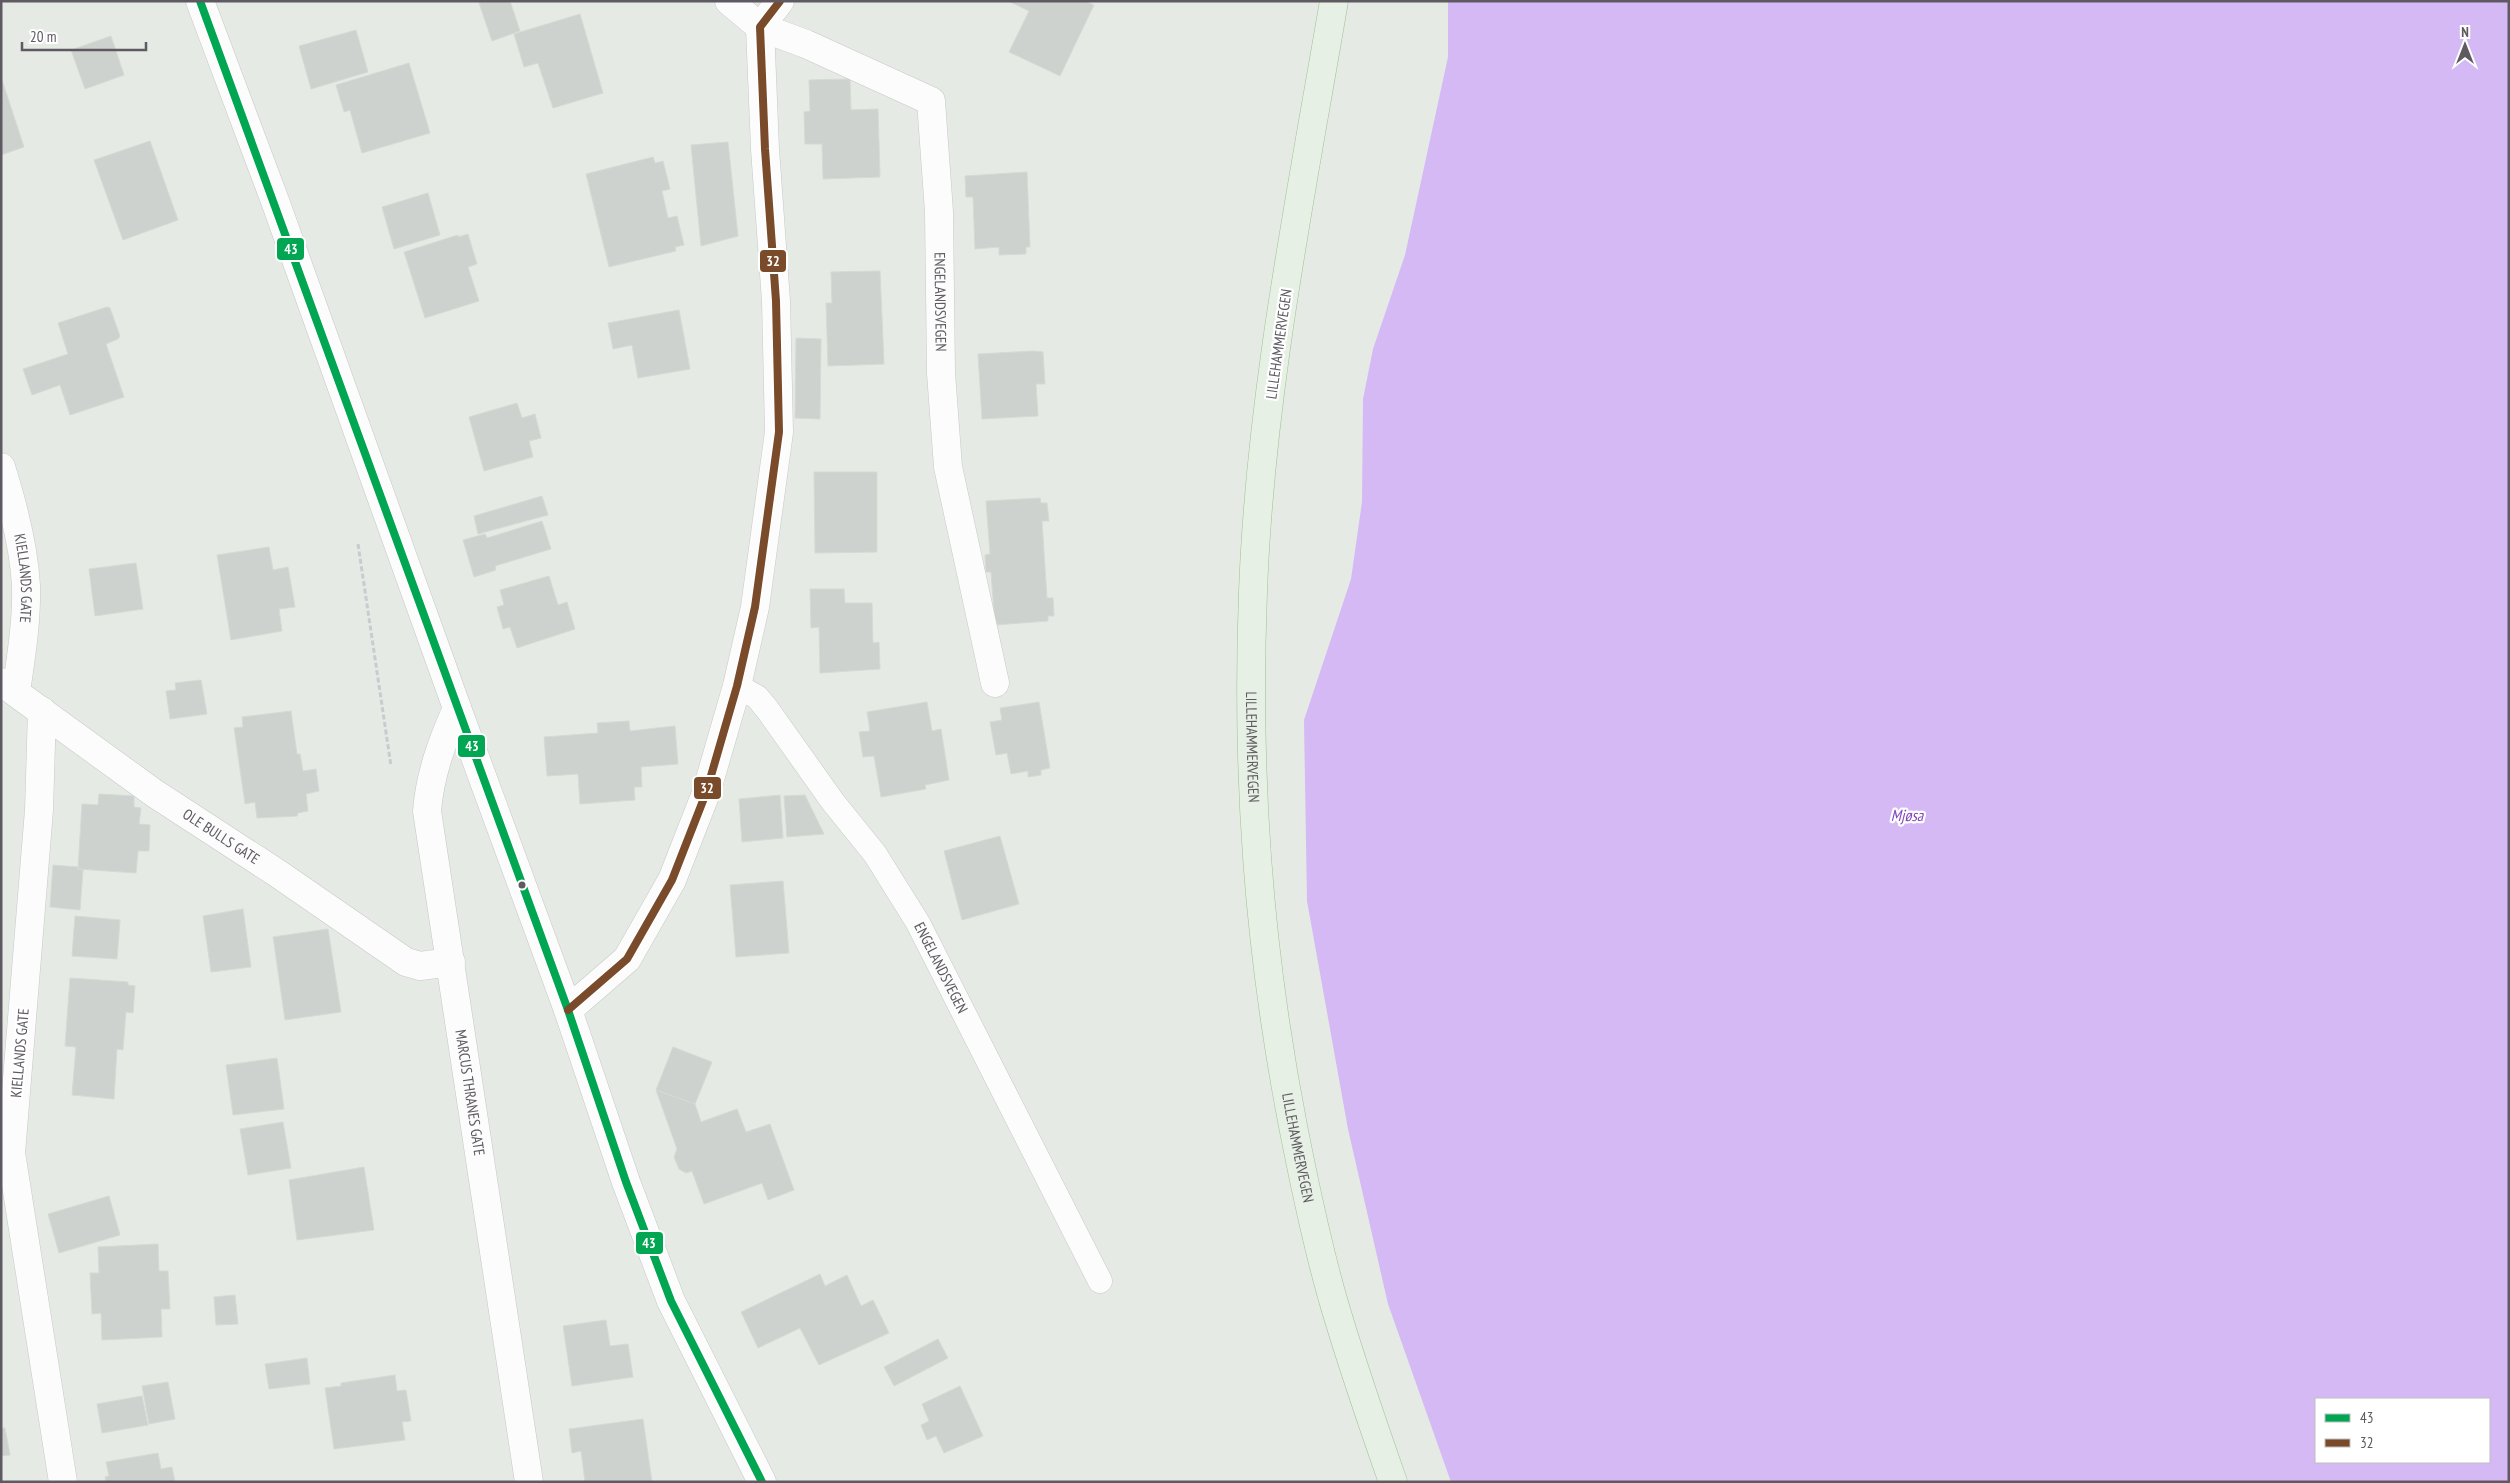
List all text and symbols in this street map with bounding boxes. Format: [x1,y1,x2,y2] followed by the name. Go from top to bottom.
[22,20,146,52] scale bar
[2440,20,2490,70] north arrow
[2461,23,2469,41] text: N
[30,27,56,46] text: 20 m
[276,237,305,261] line badge: 43
[284,240,298,258] text: 43
[759,249,787,273] line badge: 32
[766,252,780,270] text: 32
[930,252,951,352] street label: ENGELANDSVEGEN
[1261,288,1296,400] street label: LILLEHAMMERVEGEN
[10,532,36,623] street label: KIELLANDS GATE
[1242,691,1264,803] street label: LILLEHAMMERVEGEN
[457,734,486,758] line badge: 43
[465,737,479,755] text: 43
[693,776,722,800] line badge: 32
[700,779,714,797] text: 32
[179,804,263,868] street label: OLE BULLS GATE
[1891,805,1925,825] water label: Mjøsa
[517,880,527,890] unlabelled marker
[910,919,972,1016] street label: ENGELANDSVEGEN
[6,1008,33,1098] street label: KIELLANDS GATE
[451,1028,489,1157] street label: MARCUS THRANES GATE
[1278,1091,1318,1204] street label: LILLEHAMMERVEGEN
[635,1231,664,1255] line badge: 43
[642,1234,656,1252] text: 43
[2315,1398,2490,1463] legend
[2360,1408,2374,1427] text: 43
[2360,1433,2374,1452] text: 32

